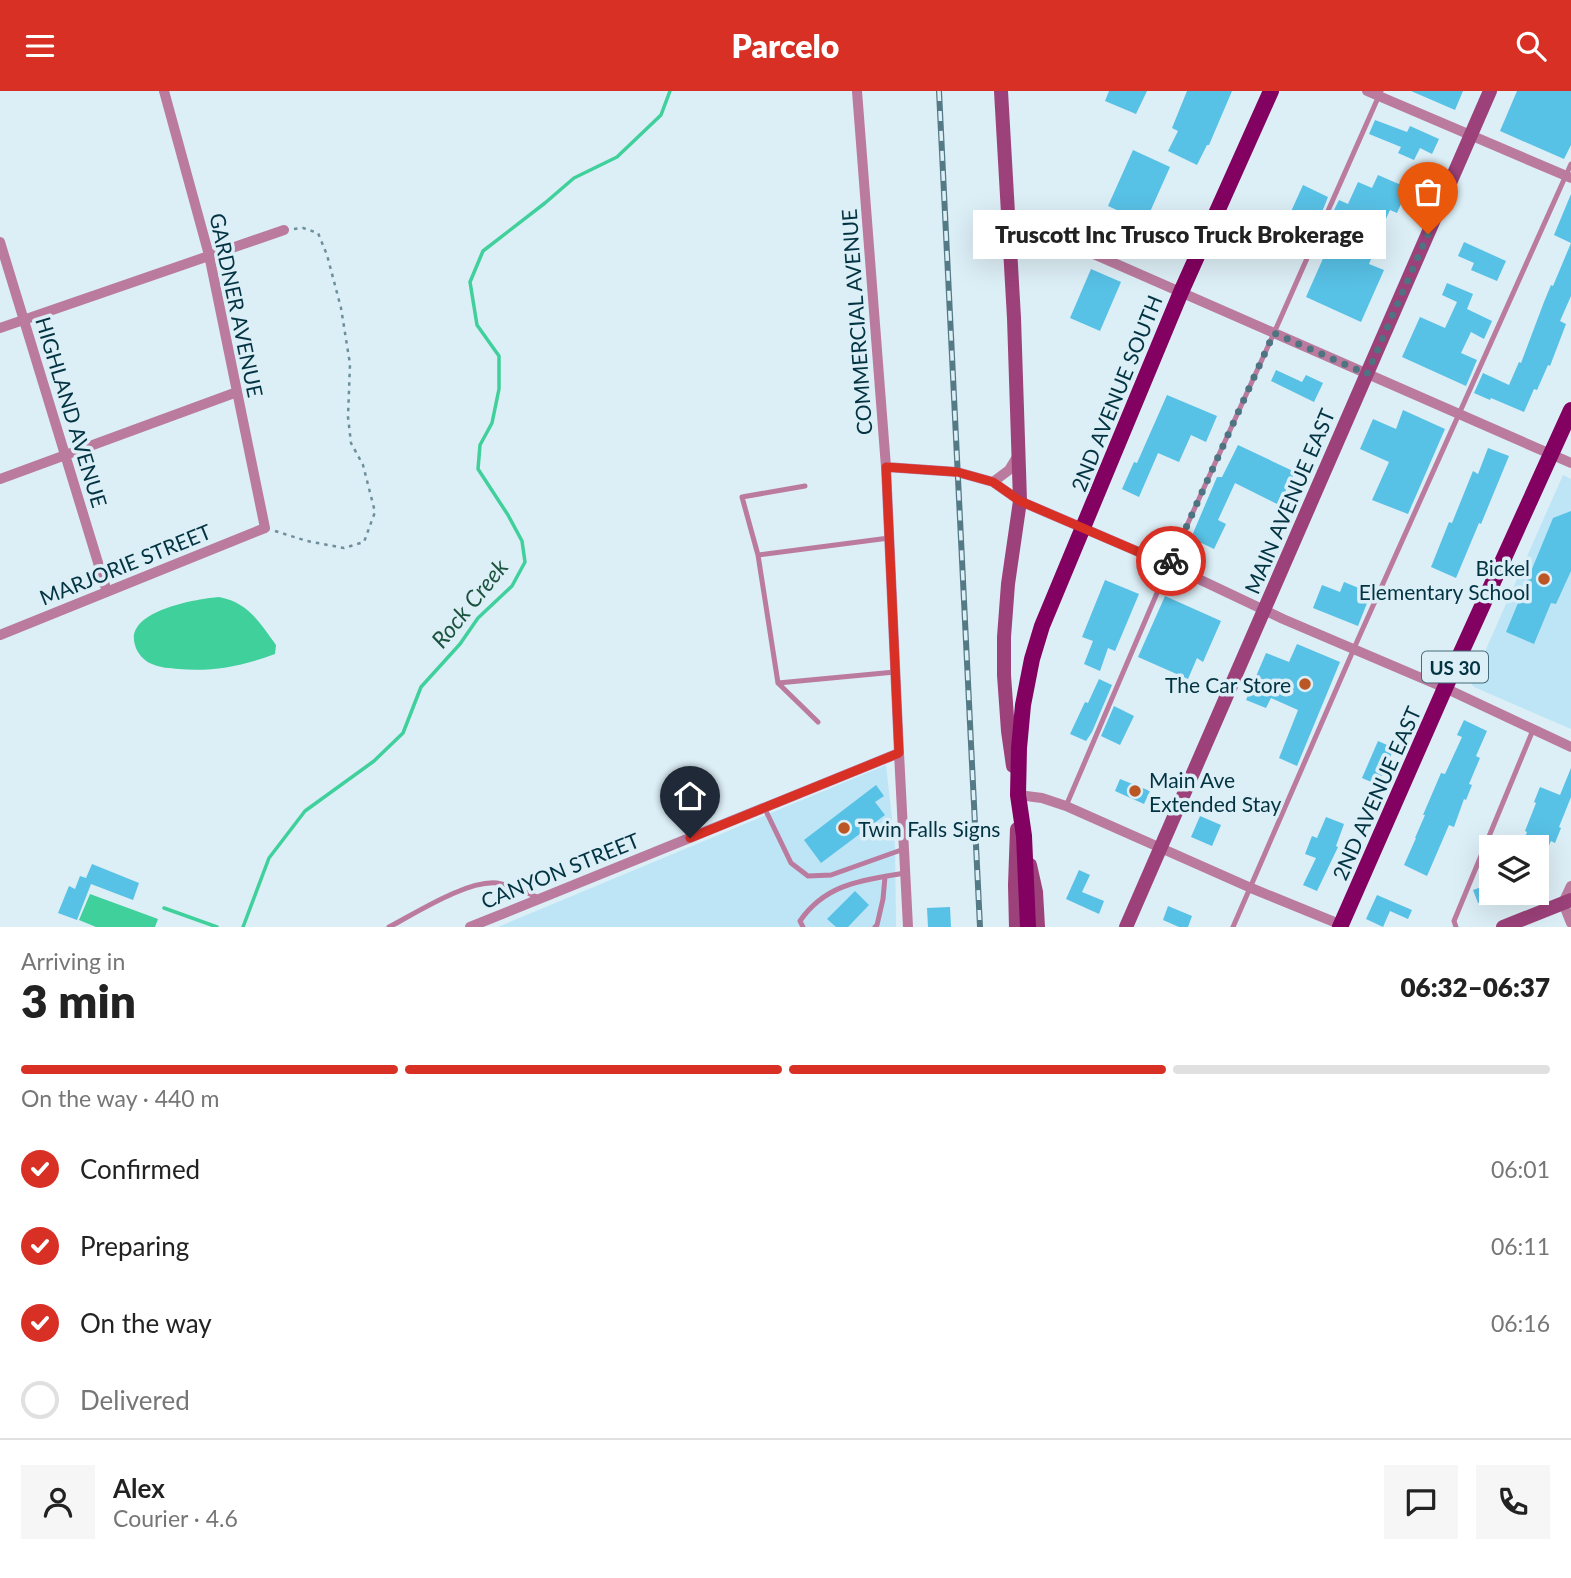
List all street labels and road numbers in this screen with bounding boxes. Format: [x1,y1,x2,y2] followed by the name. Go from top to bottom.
[836,208,876,436] street label: COMMERCIAL AVENUE
[205,211,269,399] street label: GARDNER AVENUE
[1065,291,1167,495] street label: 2ND AVENUE SOUTH
[31,314,113,510] street label: HIGHLAND AVENUE
[1239,404,1340,597] street label: MAIN AVENUE EAST
[36,518,215,610] street label: MARJORIE STREET
[1422,652,1488,683] road number: US 30
[1326,702,1426,884] street label: 2ND AVENUE EAST
[477,827,643,913] street label: CANYON STREET

